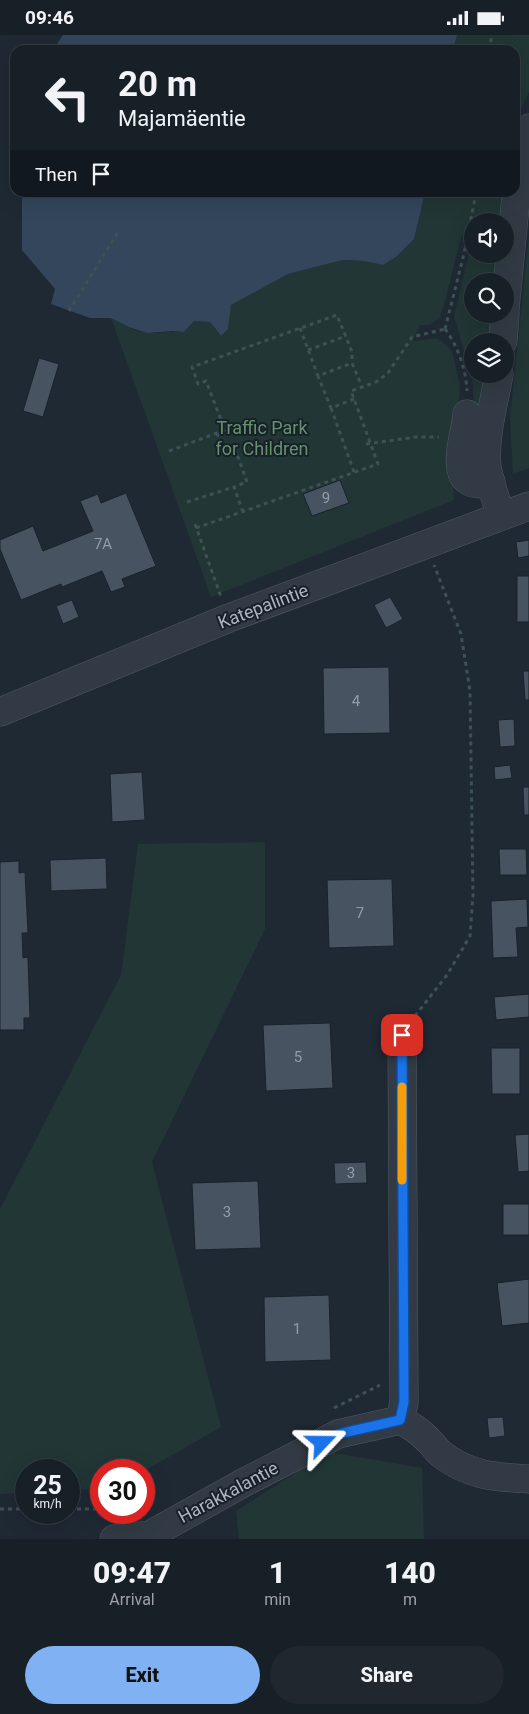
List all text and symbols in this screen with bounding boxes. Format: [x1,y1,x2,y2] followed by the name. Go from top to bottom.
[25,6,74,29] text: 09:46
[118,64,197,105] text: 20 m
[35,65,100,130] icon: left
[118,106,246,131] text: Majamäentie
[87,160,115,188] icon: arrive
[35,163,77,186] text: Then
[464,213,514,383] map controls
[464,213,514,263] button: sound
[464,273,514,323] button: search
[464,333,514,383] button: layers
[215,417,309,459] park label: Traffic Park for Children
[322,489,330,507] house number: 9
[94,535,112,553] house number: 7A
[215,579,311,633] street label: Katepalintie
[352,692,361,710] house number: 4
[356,904,364,922] house number: 7
[381,1014,423,1056] pin
[388,1021,416,1049] icon: arrive
[294,1048,302,1066] house number: 5
[347,1164,355,1182] house number: 3
[223,1203,231,1221] house number: 3
[293,1320,301,1338] house number: 1
[295,1416,347,1468] position arrow
[174,1457,282,1527] street label: Harakkalantie
[90,1459,155,1524] speed limit sign: 30
[33,1471,62,1500] text: 25
[33,1497,62,1511] text: km/h
[93,1555,171,1590] text: 09:47
[269,1555,286,1590] text: 1
[384,1555,436,1590] text: 140
[109,1590,155,1609] text: Arrival
[264,1590,291,1609] text: min
[403,1590,417,1609] text: m
[25,1646,260,1704] button: Exit
[270,1646,504,1704] button: Share

